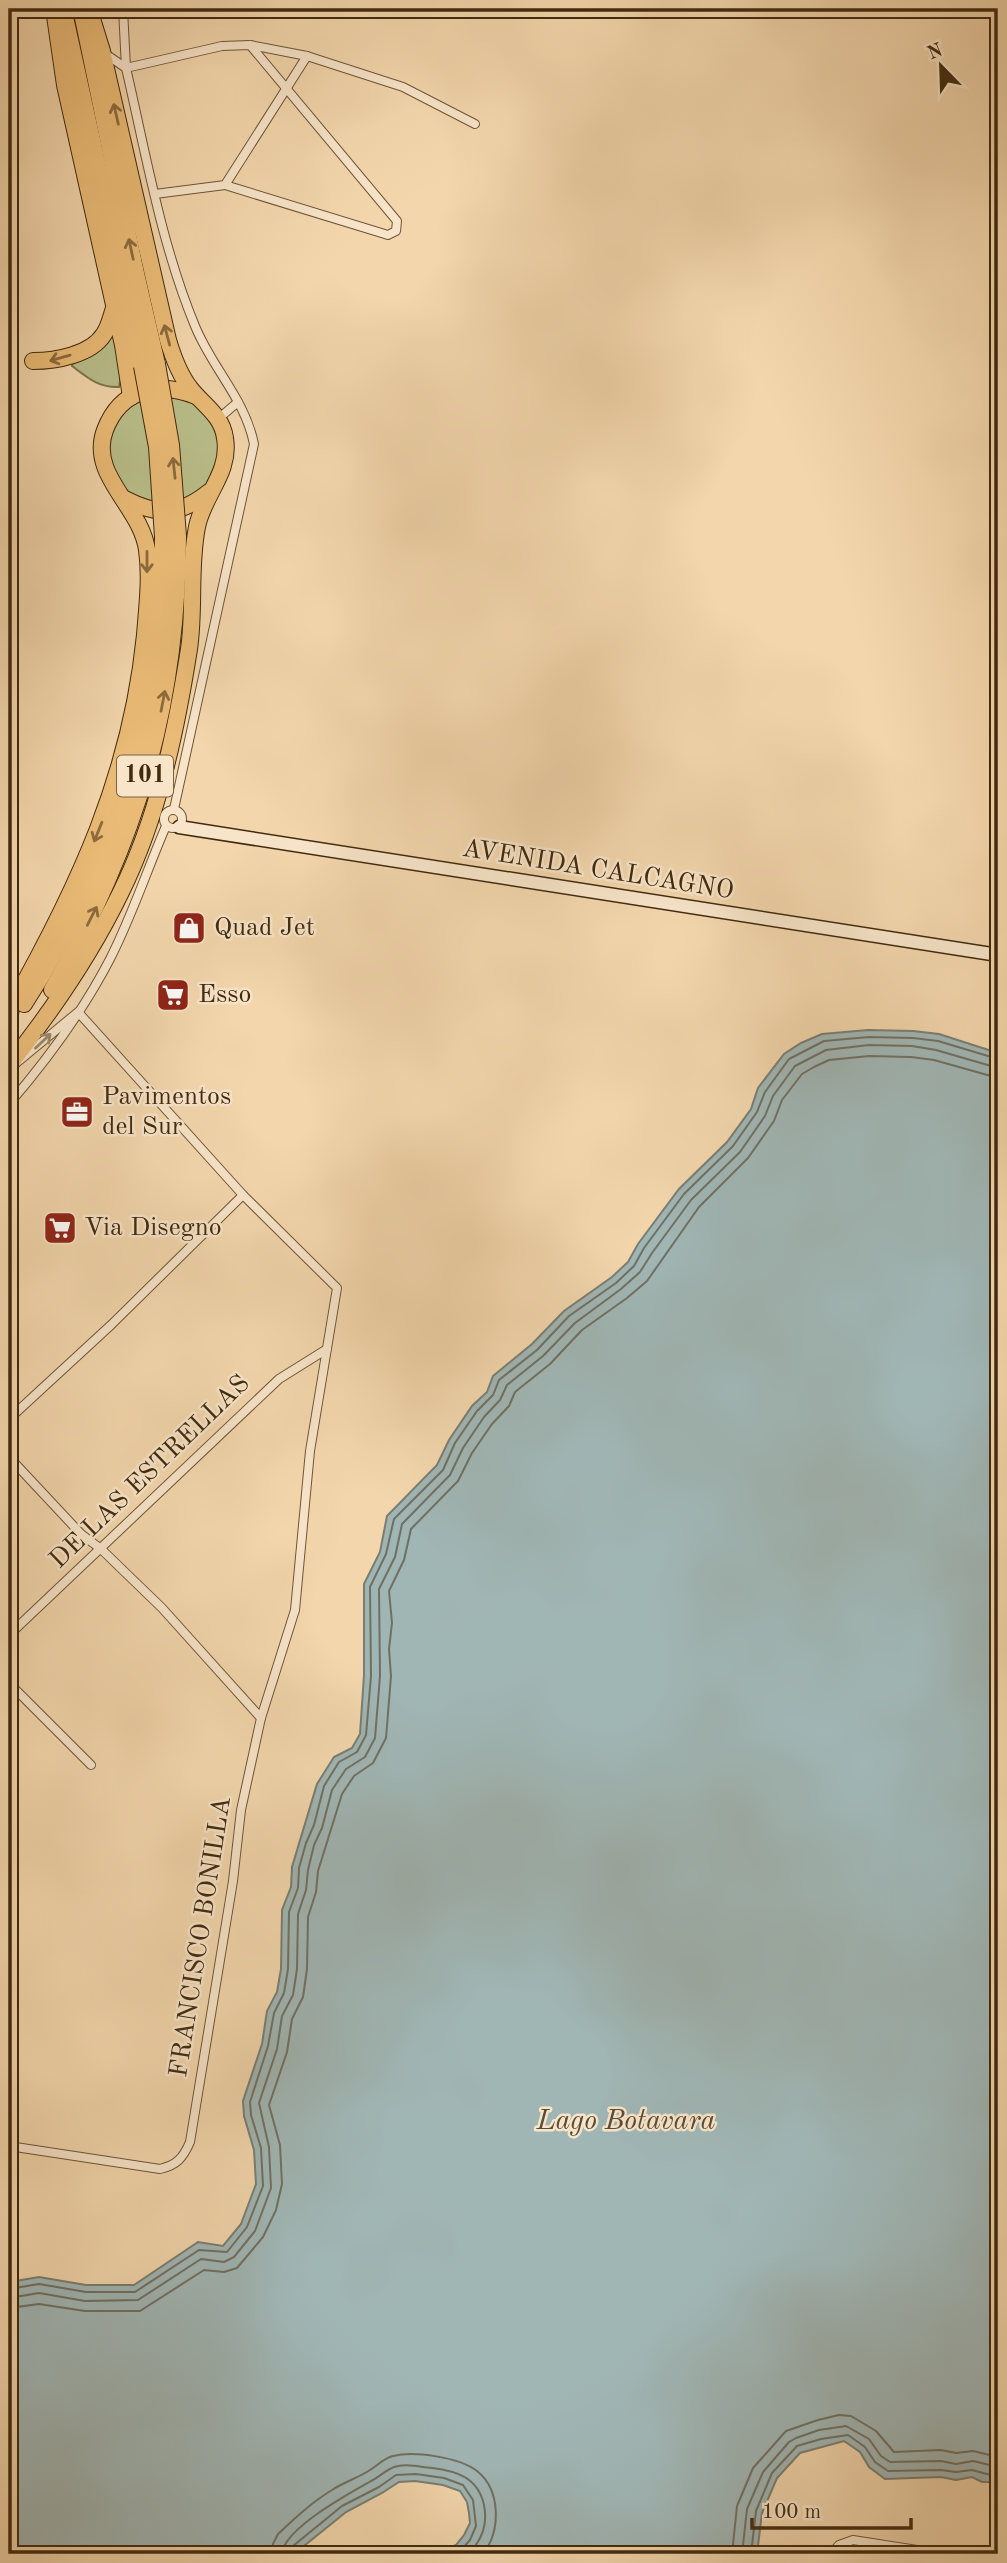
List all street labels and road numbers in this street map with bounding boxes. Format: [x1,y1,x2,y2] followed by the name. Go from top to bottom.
[117,756,173,796] road number: 101
[460,836,736,904] street label: AVENIDA CALCAGNO
[45,1370,255,1574] street label: DE LAS ESTRELLAS
[166,1795,236,2079] street label: FRANCISCO BONILLA

